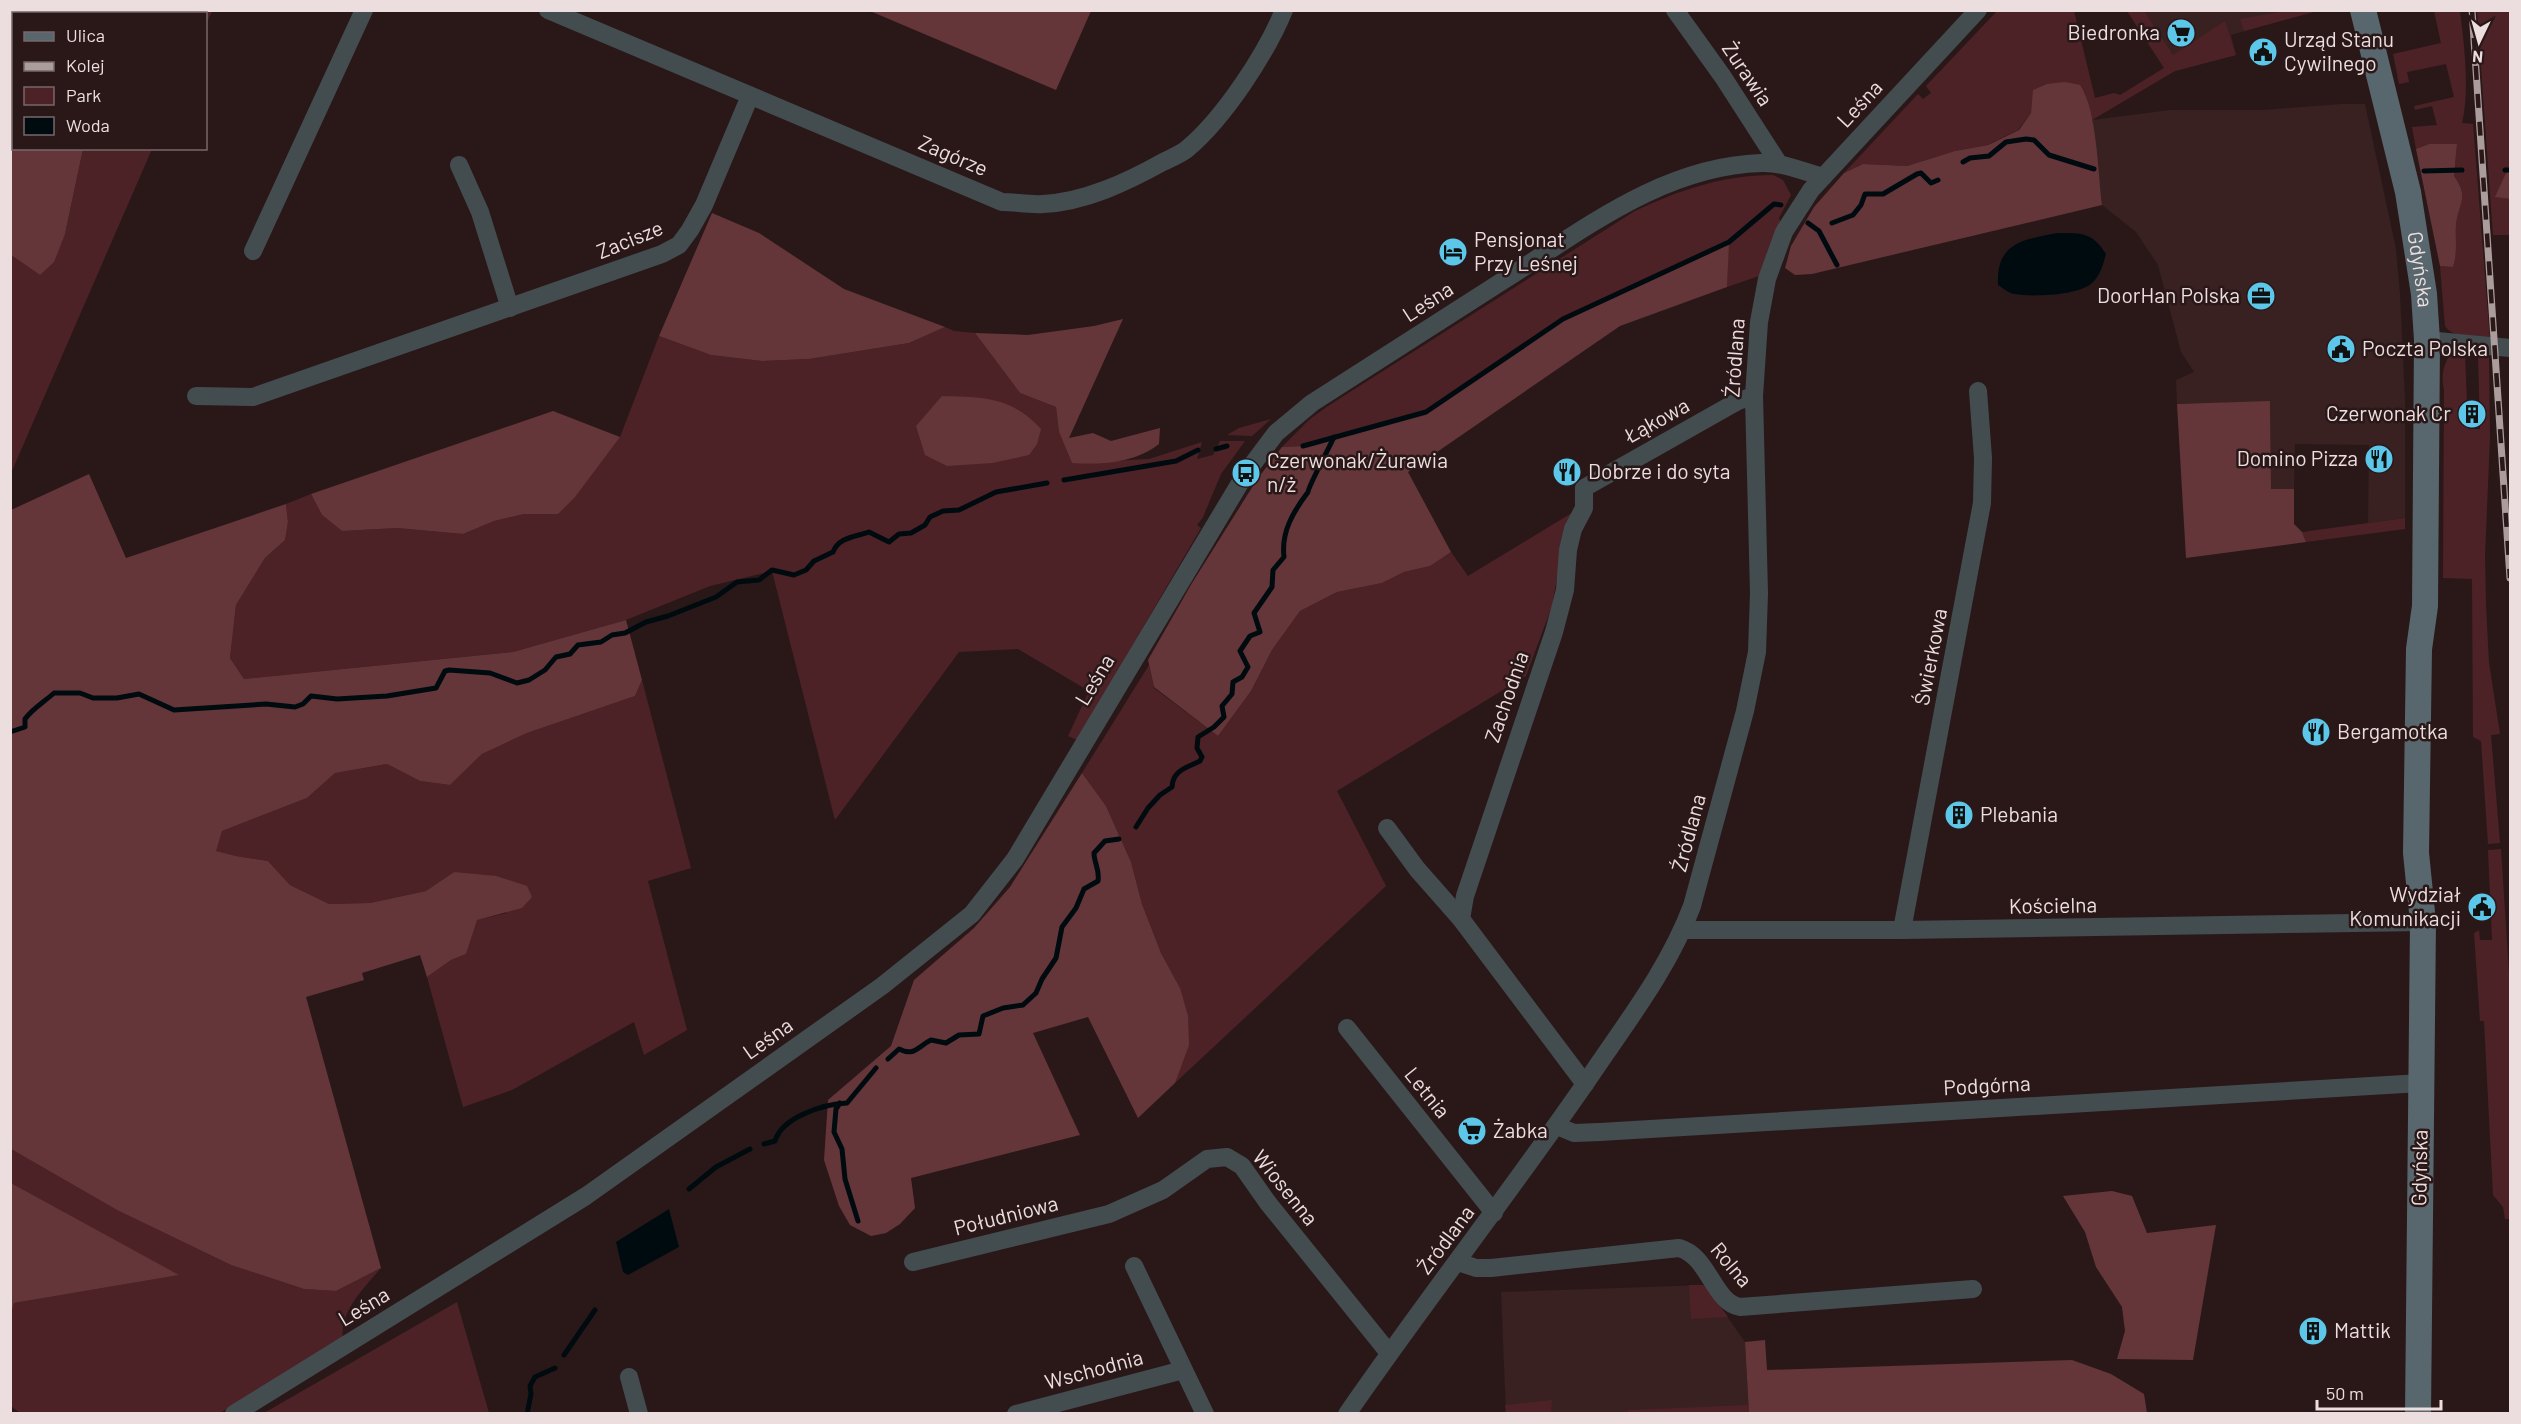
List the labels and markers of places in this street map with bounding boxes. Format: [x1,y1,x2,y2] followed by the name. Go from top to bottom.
[2165,17,2197,49] supermarket icon: Biedronka
[2067,19,2160,44] place label: Biedronka
[2284,26,2394,75] place label: Urząd Stanu Cywilnego
[2247,36,2279,68] public building icon: Urząd Stanu Cywilnego
[1474,226,1578,275] place label: Pensjonat Przy Leśnej
[1437,236,1469,268] hotel icon: Pensjonat Przy Leśnej
[2245,280,2277,312] office icon: DoorHan Polska
[2097,282,2240,307] place label: DoorHan Polska
[2325,333,2357,365] public building icon: Poczta Polska
[2362,335,2488,360] place label: Poczta Polska
[2456,398,2488,430] building icon: Czerwonak Cr
[2326,400,2451,425] place label: Czerwonak Cr
[2363,443,2395,475] restaurant icon: Domino Pizza
[2237,445,2358,470] place label: Domino Pizza
[1267,447,1448,496] place label: Czerwonak/Żurawia n/ż
[1551,456,1583,488] restaurant icon: Dobrze i do syta
[1230,457,1262,489] bus stop icon: Czerwonak/Żurawia n/ż
[1588,458,1731,483] place label: Dobrze i do syta
[2300,716,2332,748] restaurant icon: Bergamotka
[2337,718,2448,743] place label: Bergamotka
[1943,799,1975,831] building icon: Plebania
[1980,801,2058,826] place label: Plebania
[2349,881,2461,930] place label: Wydział Komunikacji
[2466,891,2498,923] public building icon: Wydział Komunikacji
[1456,1115,1488,1147] supermarket icon: Żabka
[1493,1117,1548,1142] place label: Żabka
[2297,1315,2329,1347] building icon: Mattik
[2334,1317,2391,1342] place label: Mattik

